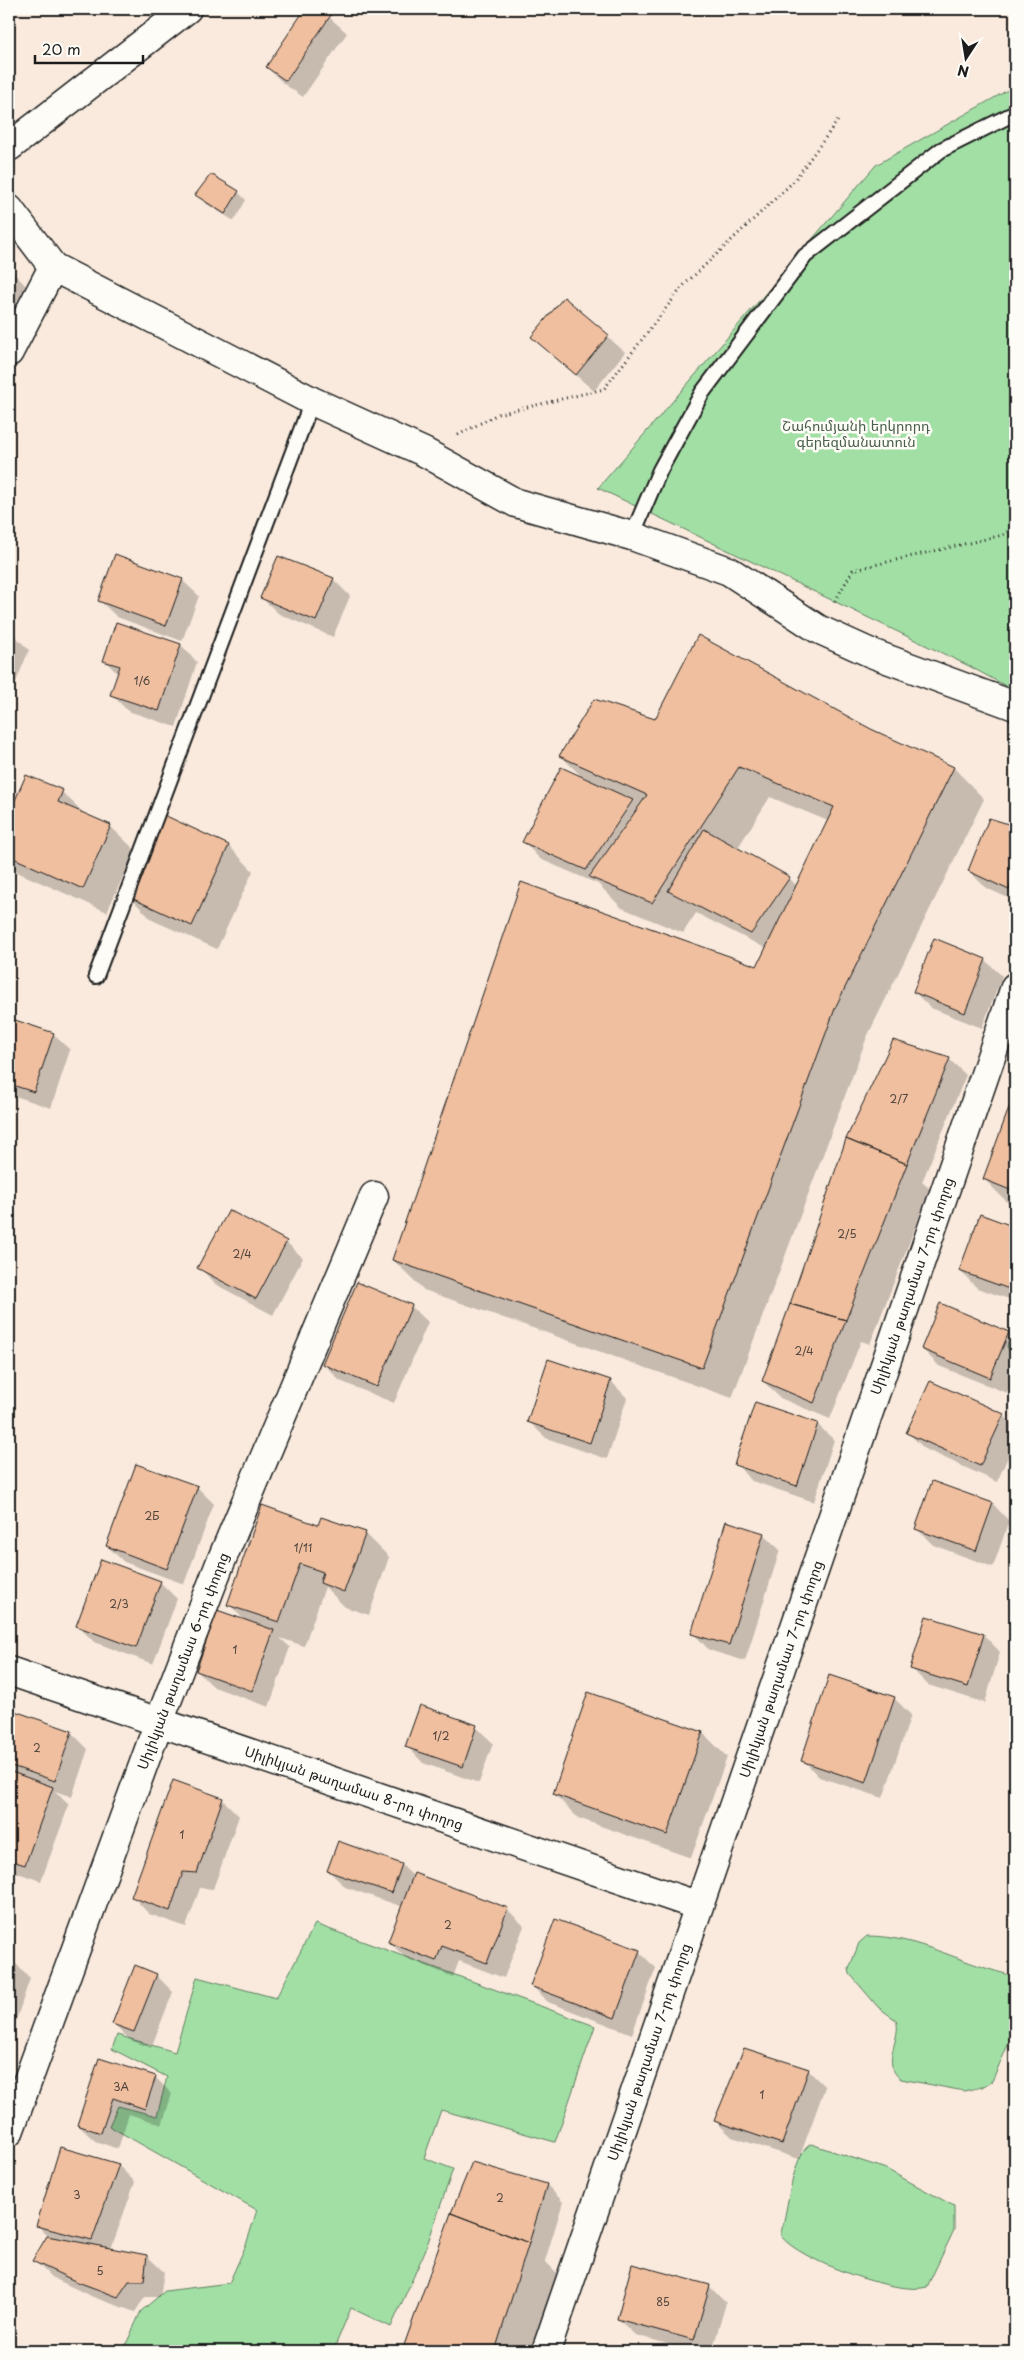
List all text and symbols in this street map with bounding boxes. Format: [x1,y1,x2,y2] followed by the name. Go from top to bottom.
[35,32,142,64] scale bar
[942,32,992,82] north arrow
[42,37,81,60] text: 20 m
[956,60,971,83] text: N
[782,415,930,452] park label: Շահումյանի երկրորդ գերեզմանատուն
[134,672,151,689] house number: 1/6
[890,1090,908,1107] house number: 2/7
[864,1174,959,1397] street label: Սիլիկյան թաղամաս 7-րդ փողոց
[837,1225,857,1242] house number: 2/5
[232,1245,252,1262] house number: 2/4
[794,1342,814,1359] house number: 2/4
[145,1507,159,1524] house number: 2Б
[294,1539,312,1556] house number: 1/11
[131,1549,234,1772] street label: Սիլիկյան թաղամաս 6-րդ փողոց
[733,1557,828,1780] street label: Սիլիկյան թաղամաս 7-րդ փողոց
[109,1595,129,1612] house number: 2/3
[233,1641,238,1658] house number: 1
[432,1727,450,1744] house number: 1/2
[33,1739,41,1756] house number: 2
[242,1740,466,1835] street label: Սիլիկյան թաղամաս 8-րդ փողոց
[180,1826,185,1843] house number: 1
[444,1916,452,1933] house number: 2
[601,1940,696,2163] street label: Սիլիկյան թաղամաս 7-րդ փողոց
[113,2078,129,2095] house number: 3А
[760,2086,765,2103] house number: 1
[73,2186,81,2203] house number: 3
[496,2189,504,2206] house number: 2
[96,2262,104,2279] house number: 5
[656,2293,670,2310] house number: 85

